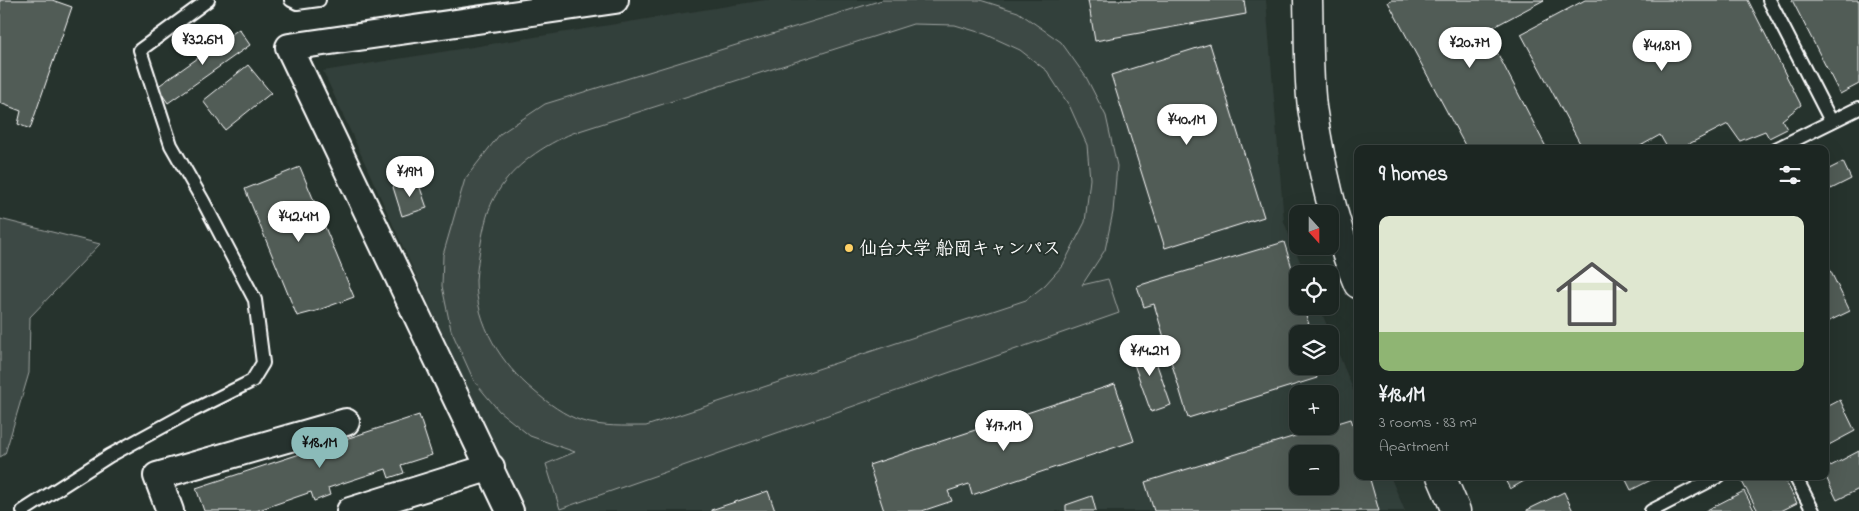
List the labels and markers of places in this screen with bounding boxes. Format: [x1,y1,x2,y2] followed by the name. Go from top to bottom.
[162,23,244,66] pin: ¥32.6M
[1429,27,1511,69] pin: ¥20.7M
[1621,30,1703,72] pin: ¥41.8M
[1146,104,1228,146] pin: ¥40.1M
[380,156,440,198] pin: ¥19M
[258,200,340,243] pin: ¥42.4M
[859,237,1061,263] place label: 仙台大学 船岡キャンパス
[843,242,855,254] marker: 仙台大学 船岡キャンパス
[1109,334,1191,377] pin: ¥14.2M
[963,410,1045,452] pin: ¥17.1M
[279,426,361,469] pin: ¥18.1M

